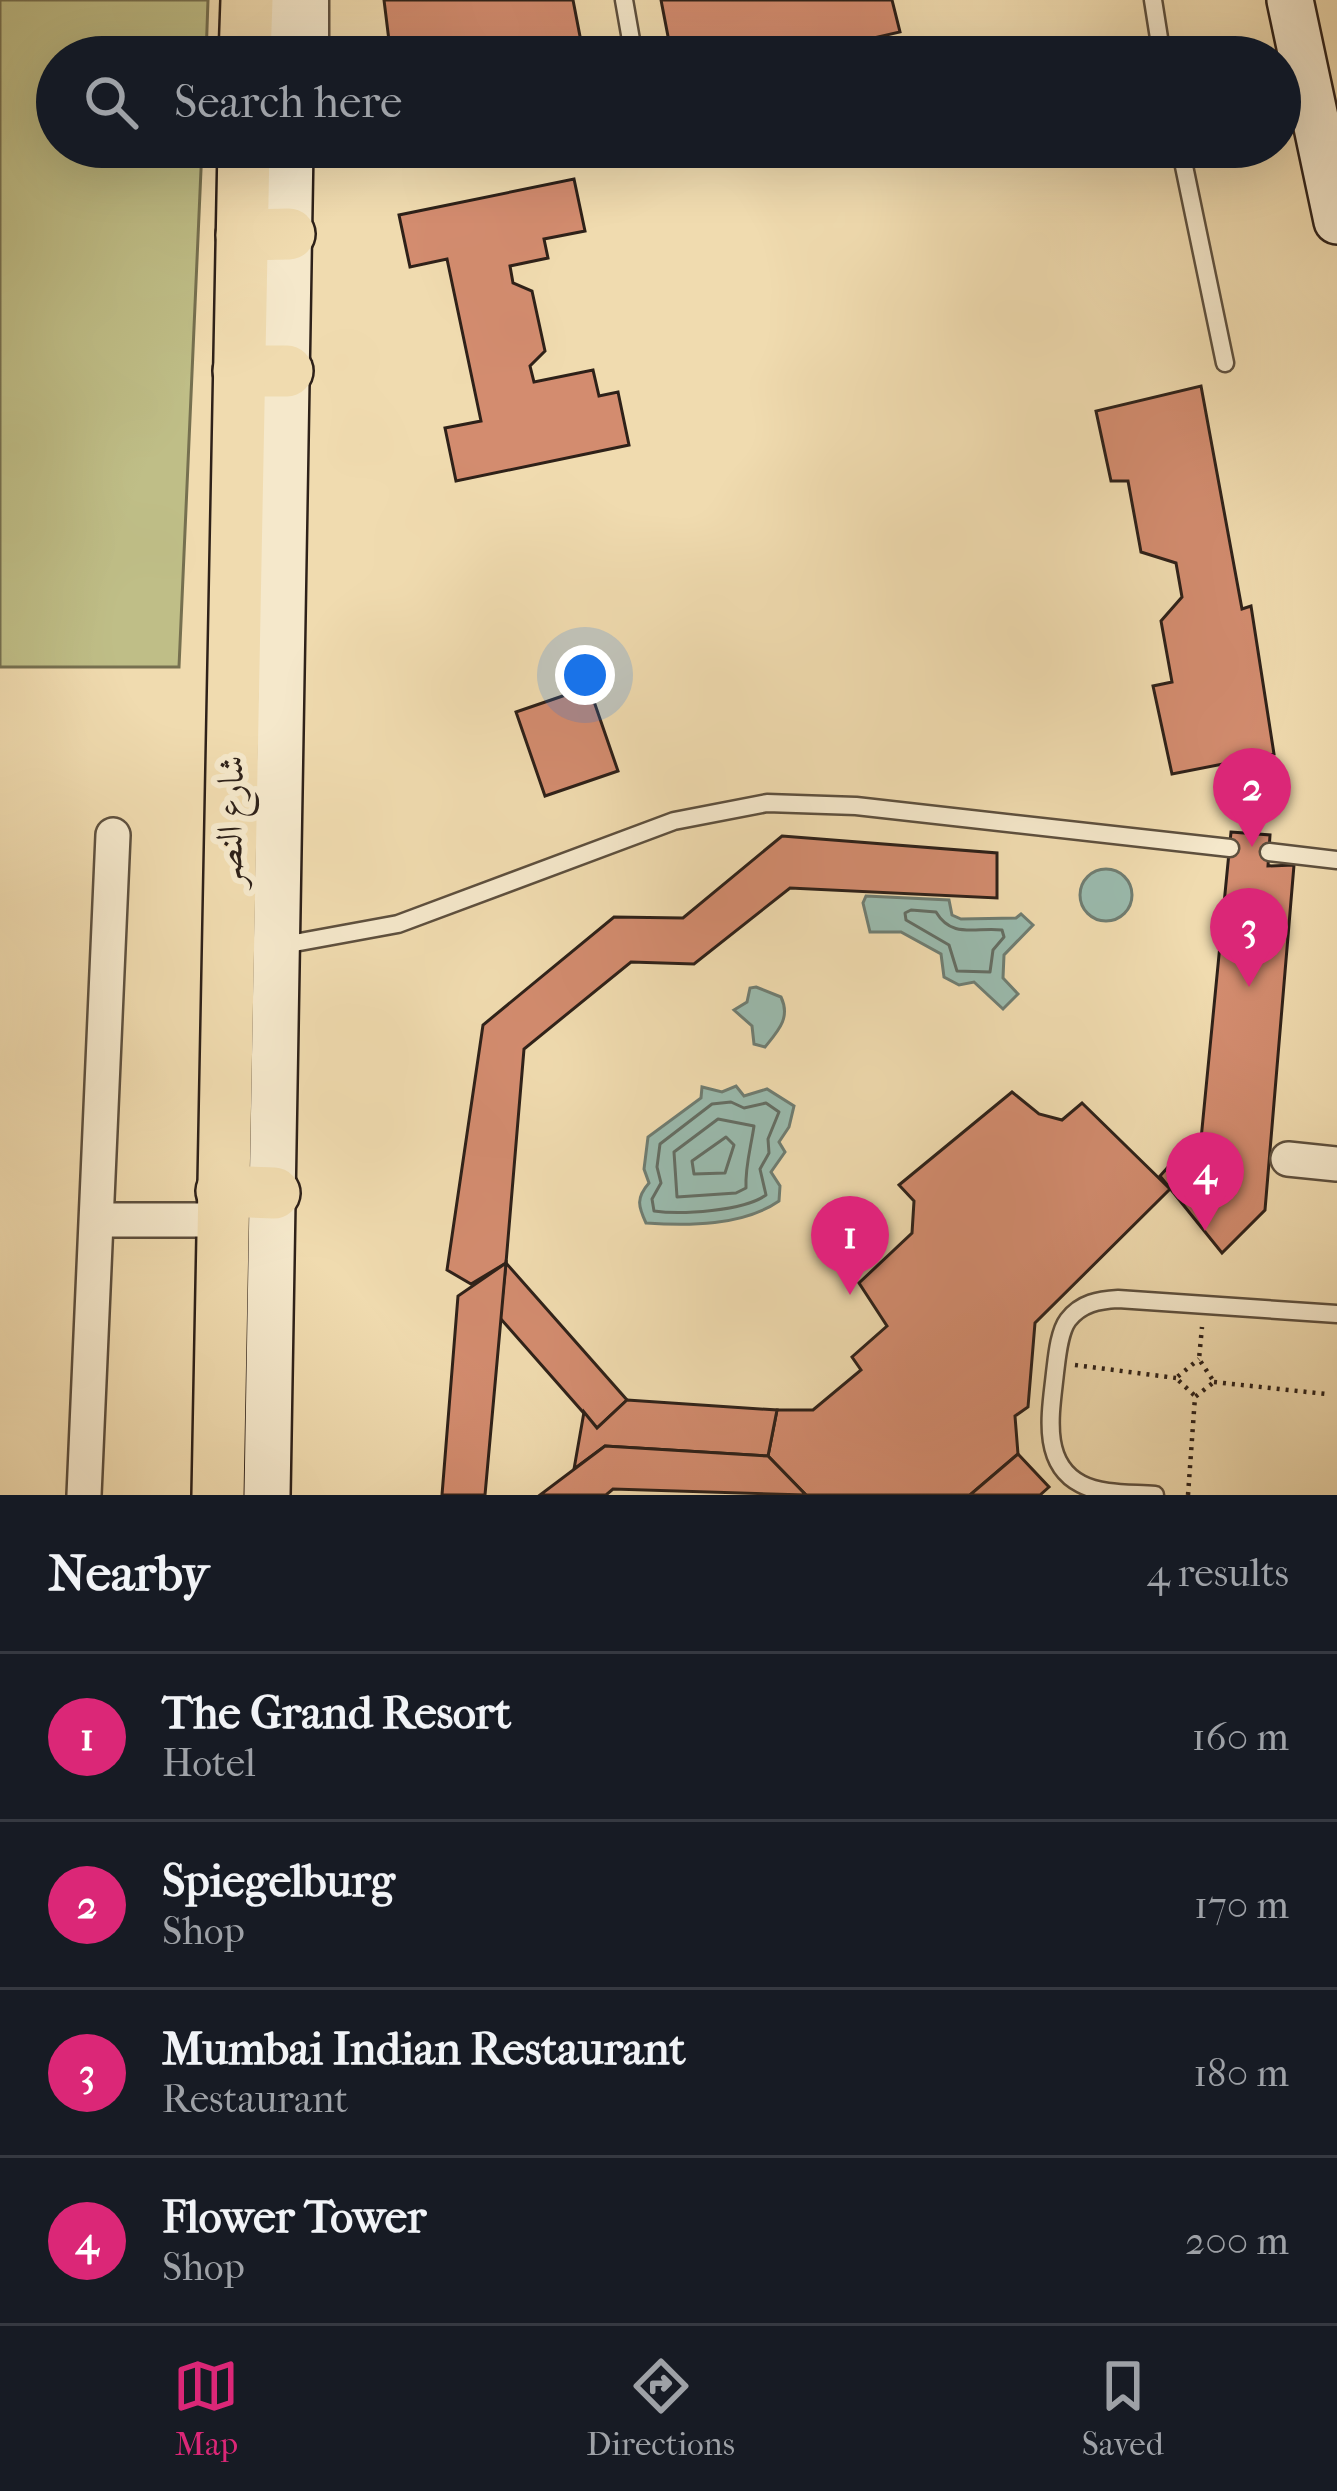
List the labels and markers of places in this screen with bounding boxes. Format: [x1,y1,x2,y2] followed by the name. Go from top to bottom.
[1213,748,1291,847] pin: 2
[1210,888,1288,987] pin: 3
[1166,1132,1244,1231] pin: 4
[811,1196,889,1295] pin: 1

